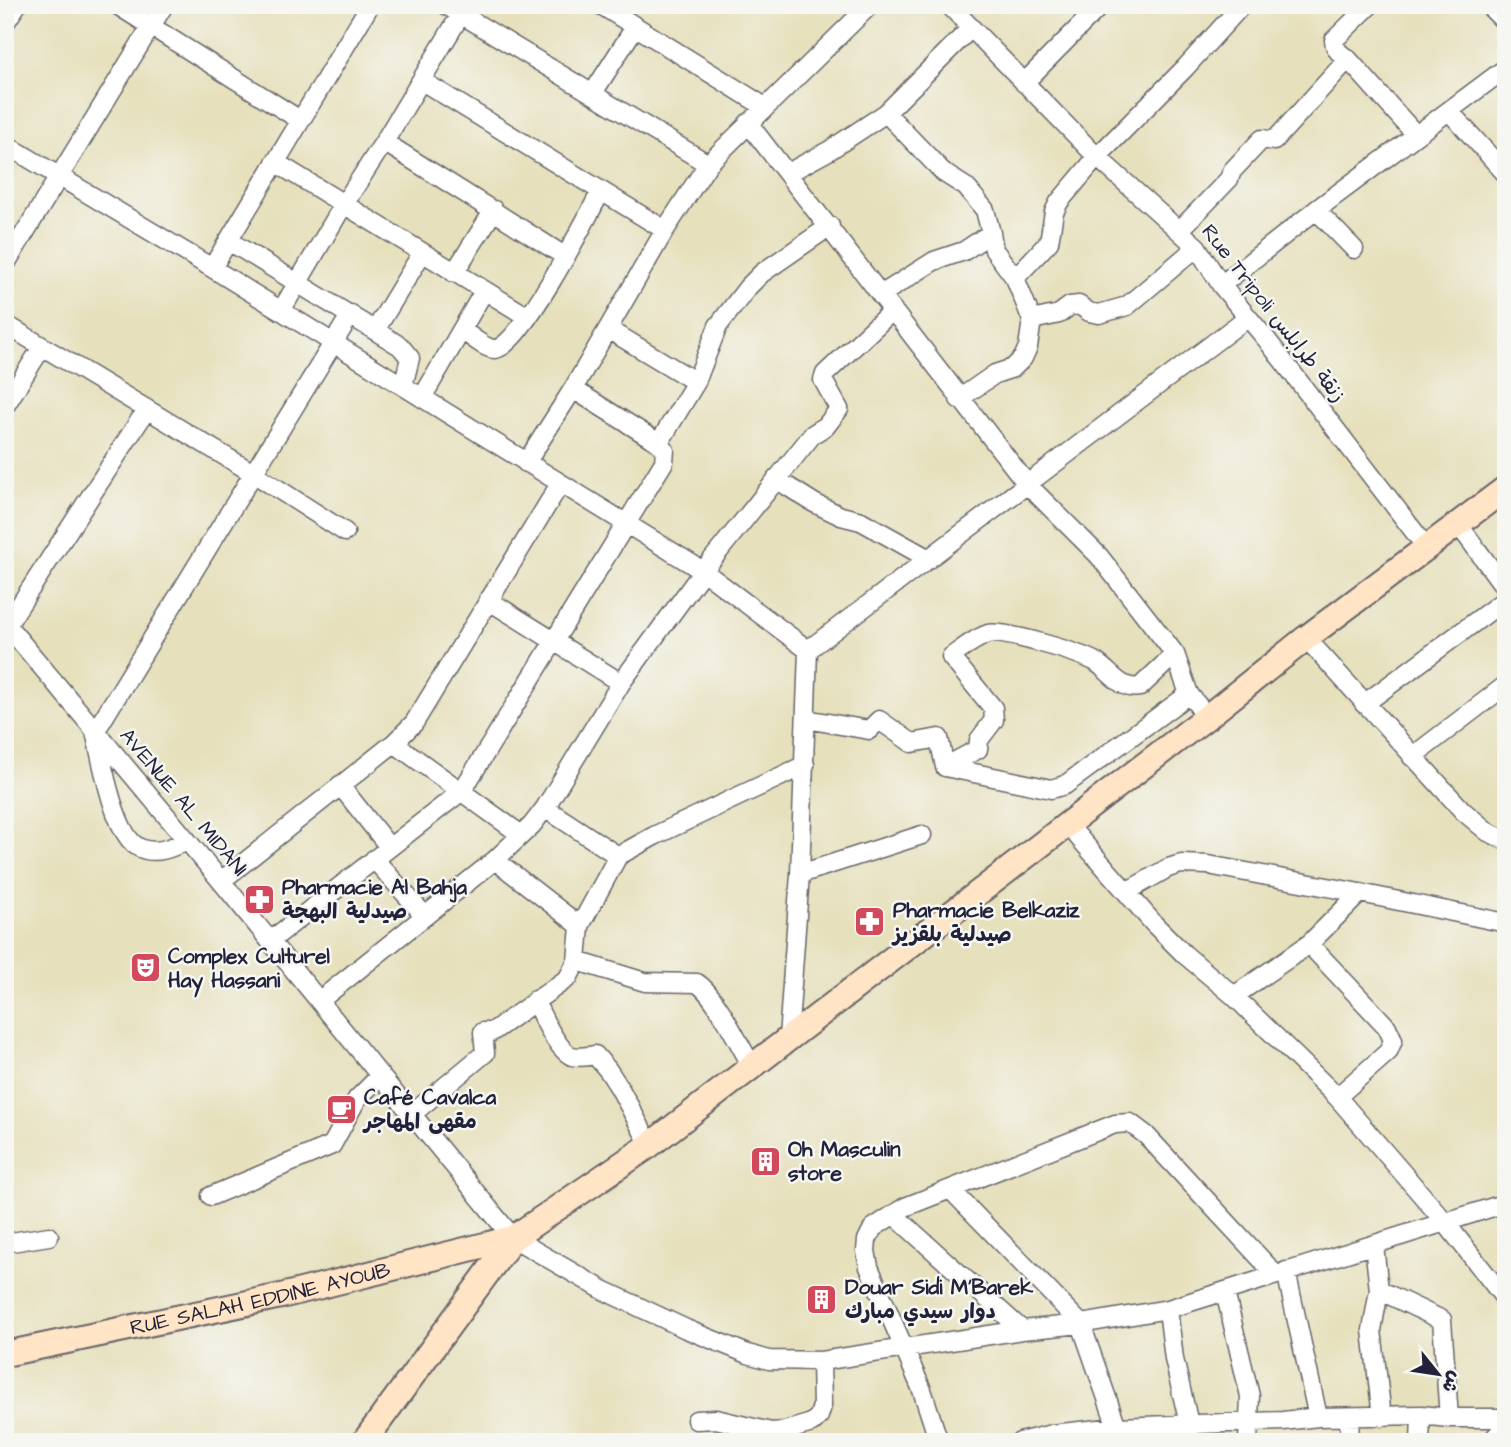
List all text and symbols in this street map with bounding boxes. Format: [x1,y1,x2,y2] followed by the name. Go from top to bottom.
[1194,218,1352,409] street label: Rue Tripoli زنقة طرابلس
[113,722,254,883] street label: AVENUE AL MIDANI
[282,873,467,926] place label: Pharmacie Al Bahja صيدلية البهجة
[242,882,276,916] pharmacy icon: Pharmacie Al Bahja صيدلية البهجة
[891,896,1080,949] place label: Pharmacie Belkaziz صيدلية بلقزيز
[853,905,887,939] pharmacy icon: Pharmacie Belkaziz صيدلية بلقزيز
[168,942,331,998] place label: Complex Culturel Hay Hassani
[128,951,162,985] theatre icon: Complex Culturel Hay Hassani
[362,1083,497,1136] place label: Café Cavalca مقهى المهاجر
[324,1092,358,1126] cafe icon: Café Cavalca مقهى المهاجر
[788,1135,901,1188] place label: Oh Masculin store
[748,1144,782,1178] building icon: Oh Masculin store
[127,1255,393,1342] street label: RUE SALAH EDDINE AYOUB
[845,1273,1033,1327] place label: Douar Sidi M'Barek دوار سيدي مبارك
[805,1282,839,1316] building icon: Douar Sidi M'Barek دوار سيدي مبارك
[1402,1338,1472,1408] north arrow
[1434,1366,1468,1398] text: ش

